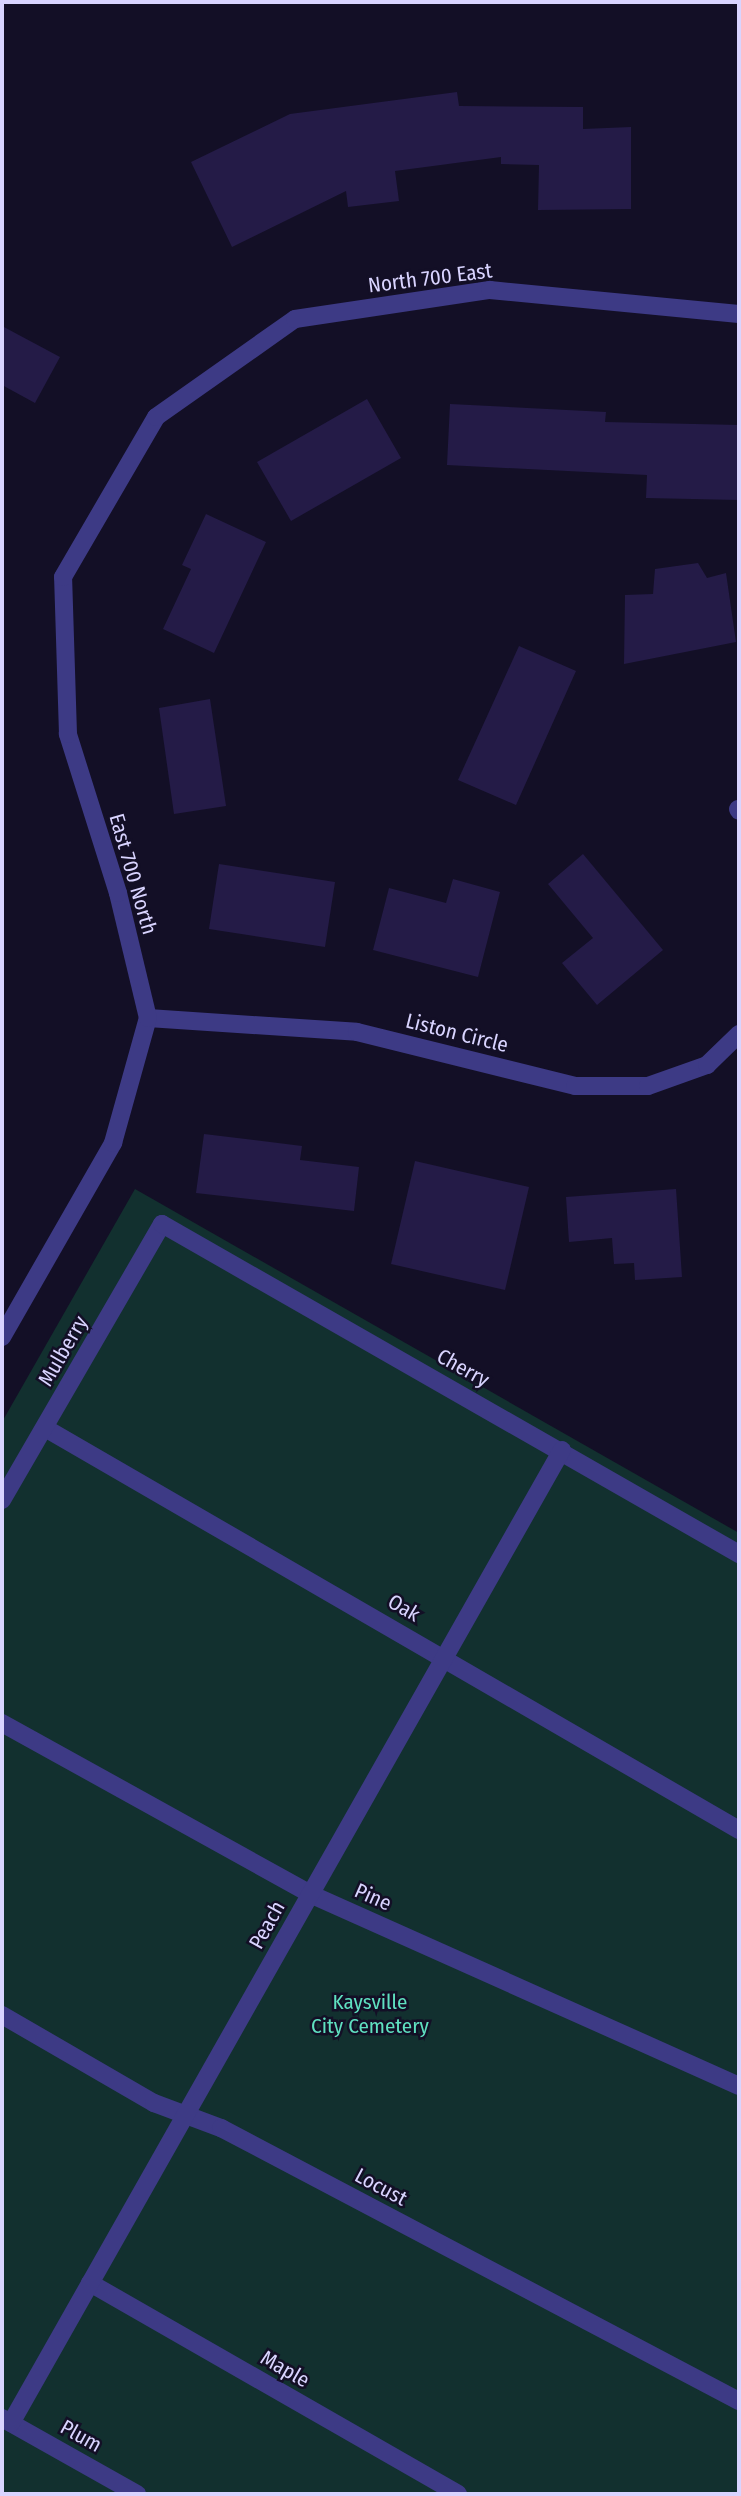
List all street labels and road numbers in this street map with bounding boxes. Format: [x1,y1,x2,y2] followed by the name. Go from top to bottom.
[367,258,493,298] street label: North 700 East
[104,811,162,937] street label: East 700 North
[403,1008,511,1058] street label: Liston Circle
[33,1311,93,1391] street label: Mulberry
[432,1343,494,1393] street label: Cherry
[383,1589,425,1627] street label: Oak
[351,1878,395,1916] street label: Pine
[244,1897,290,1953] street label: Peach
[351,2163,411,2211] street label: Locust
[256,2345,314,2393] street label: Maple
[56,2414,106,2458] street label: Plum

